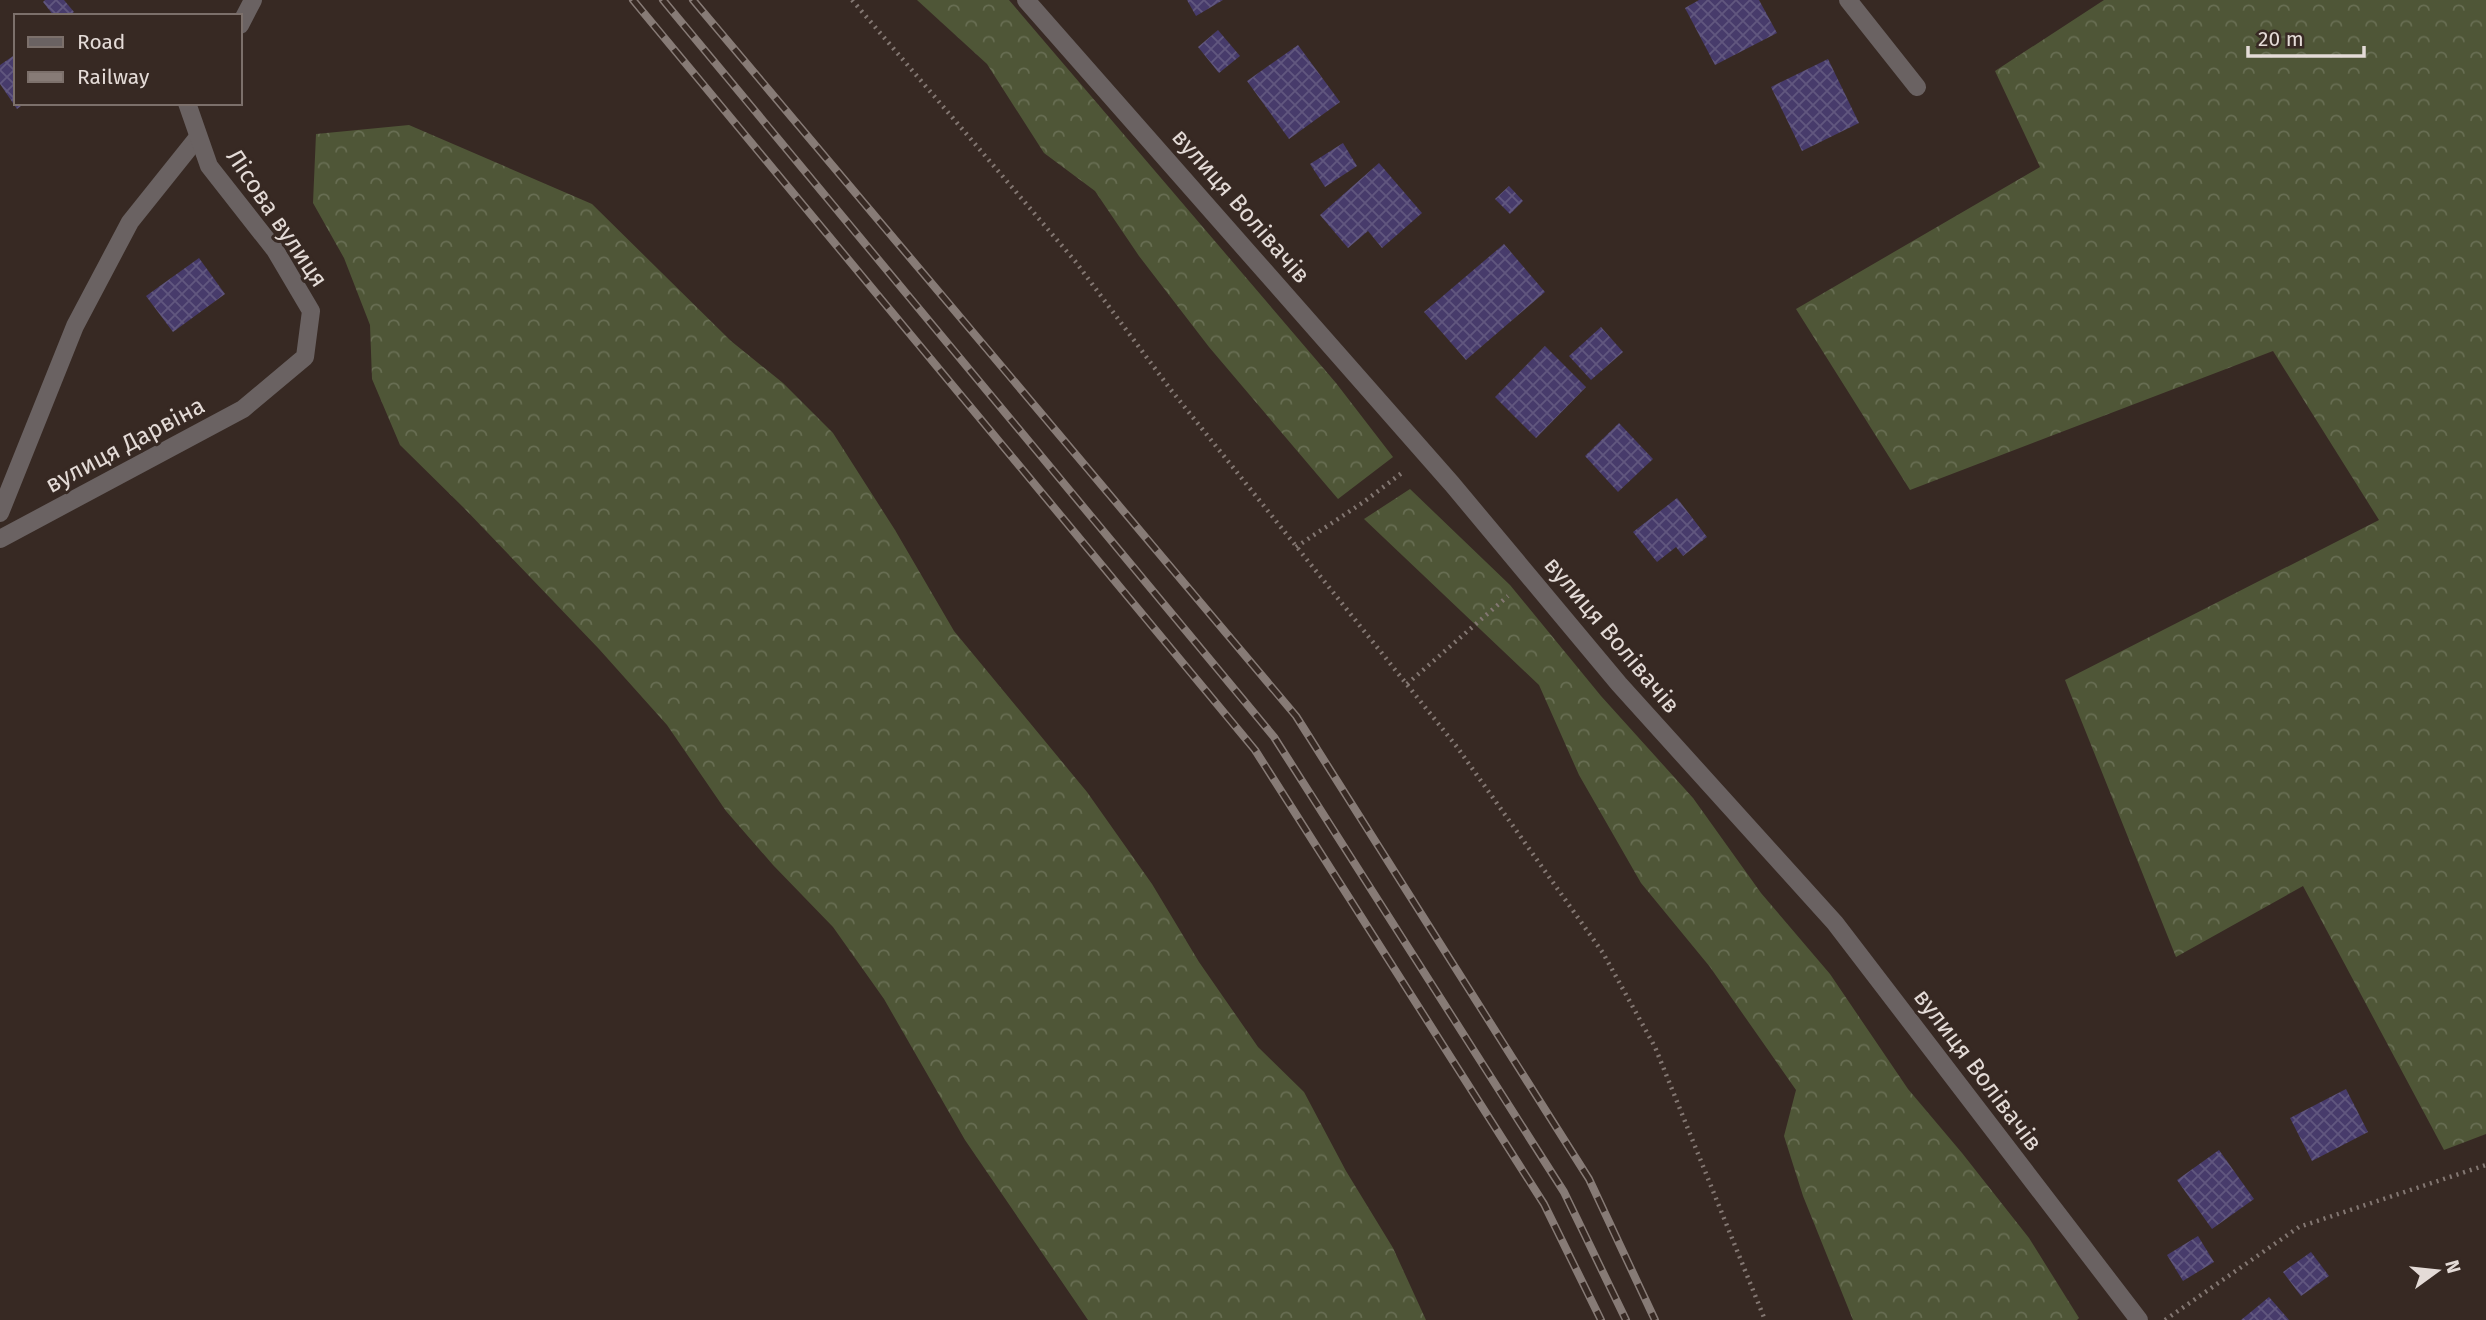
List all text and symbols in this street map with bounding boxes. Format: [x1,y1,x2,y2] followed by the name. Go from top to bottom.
[14,14,242,105] legend
[2248,14,2364,58] scale bar
[2258,26,2304,52] text: 20 m
[77,29,125,55] text: Road
[77,64,150,90] text: Railway
[1166,123,1316,289] street label: вулиця Волівачів
[221,144,333,292] street label: Лісова вулиця
[41,391,209,499] street label: вулиця Дарвіна
[1538,551,1686,719] street label: вулиця Волівачів
[1908,984,2048,1156] street label: вулиця Волівачів
[2402,1236,2472,1306] north arrow
[2440,1258,2466,1276] text: N

